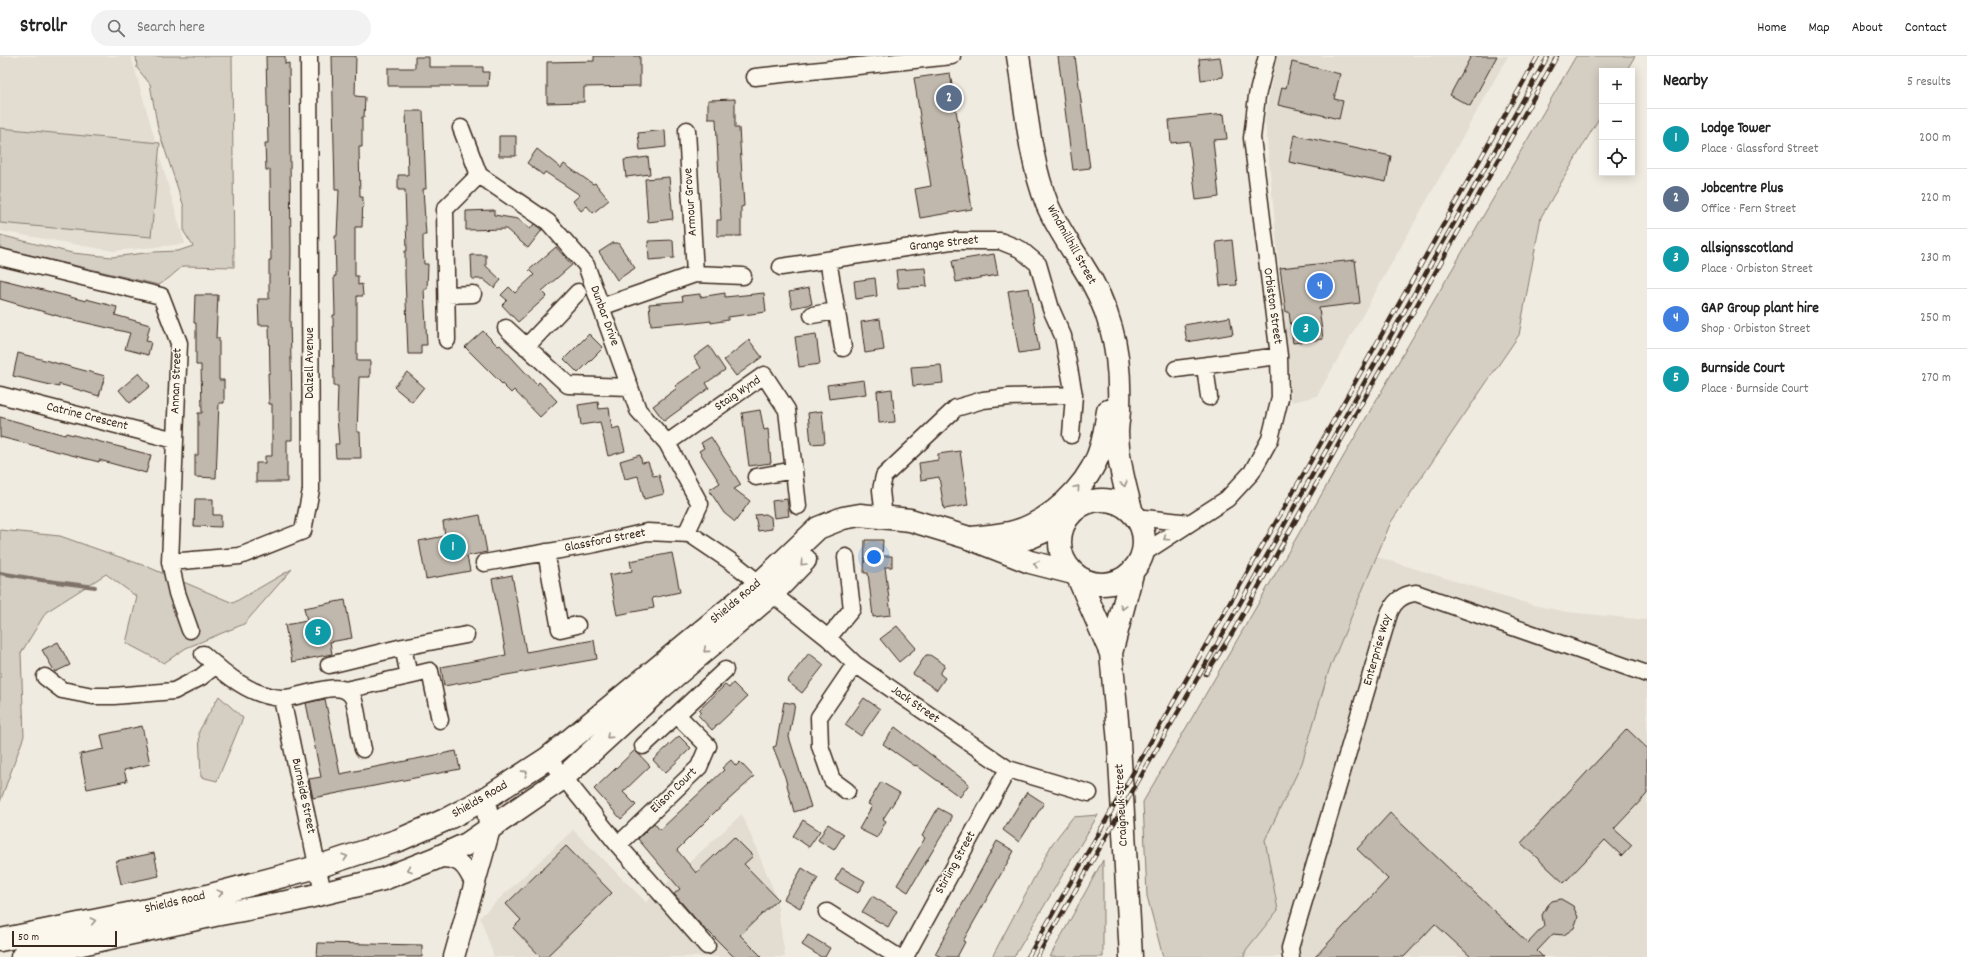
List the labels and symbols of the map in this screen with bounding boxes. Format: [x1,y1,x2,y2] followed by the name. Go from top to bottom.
[936,83,962,113] pin: 2
[679,167,703,237] street label: Armour Grove
[1041,202,1101,288] street label: Windmillhill Street
[908,231,980,257] street label: Grange Street
[1257,267,1287,346] street label: Orbiston Street
[1307,271,1333,301] pin: 4
[584,283,624,349] street label: Dunbar Drive
[1293,314,1319,344] pin: 3
[301,327,320,399] street label: Dalzell Avenue
[166,348,188,414] street label: Annan Street
[711,371,765,417] street label: Staig Wynd
[44,398,130,436] street label: Catrine Crescent
[1120,481,1128,487] one-way arrow
[1073,486,1080,493] one-way arrow
[563,524,648,558] street label: Glassford Street
[440,532,466,562] pin: 1
[1163,534,1170,541] one-way arrow
[864,547,884,567] your location
[800,558,807,566] one-way arrow
[1032,560,1039,568] one-way arrow
[706,575,766,629] street label: Shields Road
[1120,604,1128,611] one-way arrow
[1359,611,1397,688] street label: Enterprise Way
[305,617,331,647] pin: 5
[704,645,711,652] one-way arrow
[887,681,944,729] street label: Jack Street
[606,731,614,739] one-way arrow
[286,756,320,836] street label: Burnside Street
[1110,763,1134,847] street label: Craigneuk Street
[646,764,702,818] street label: Elison Court
[521,770,528,778] one-way arrow
[449,776,511,824] street label: Shields Road
[931,828,981,898] street label: Stirling Street
[341,854,348,862] one-way arrow
[405,864,412,872] one-way arrow
[143,887,207,919] street label: Shields Road
[217,889,223,897] one-way arrow
[90,917,96,926] one-way arrow
[12,929,117,948] scale bar

